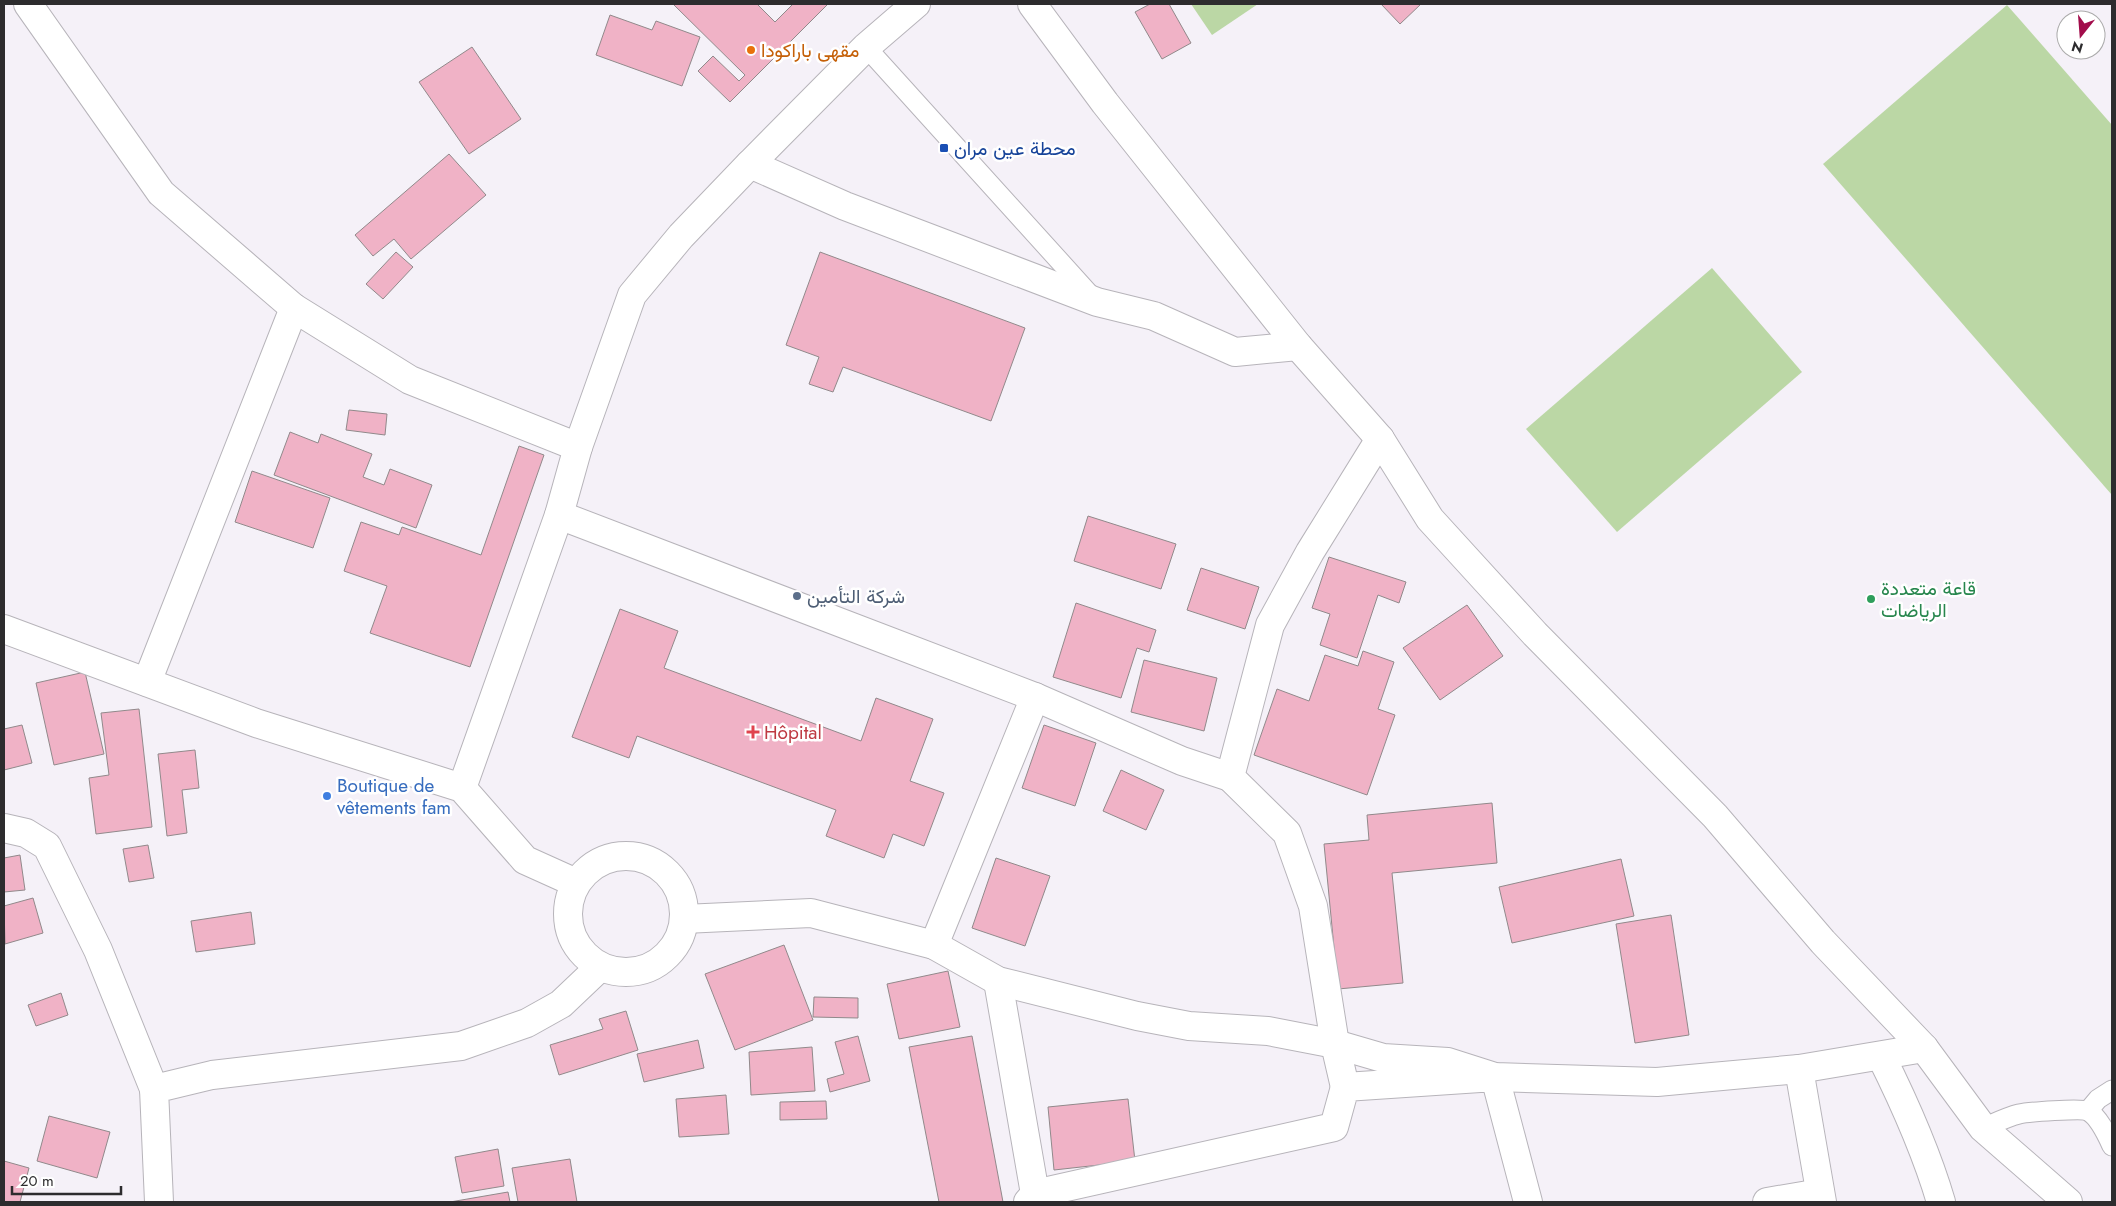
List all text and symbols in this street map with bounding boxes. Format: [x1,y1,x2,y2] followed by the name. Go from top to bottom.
[2056,10,2106,60] north arrow
[2069,36,2085,59] text: N
[761,37,859,64] place label: مقهى باراكودا
[745,44,757,56] marker: مقهى باراكودا
[954,135,1076,162] place label: محطة عين مران
[938,142,950,154] marker: محطة عين مران
[1881,575,1976,624] place label: قاعة متعددة الرياضات
[807,583,905,610] place label: شركة التأمين
[791,590,803,602] marker: شركة التأمين
[1865,593,1877,605] marker: قاعة متعددة الرياضات
[764,719,822,746] place label: Hôpital
[746,725,760,739] marker: Hôpital
[337,772,451,821] place label: Boutique de vêtements fam
[321,790,333,802] marker: Boutique de vêtements fam
[12,1164,121,1196] scale bar
[20,1170,54,1192] text: 20 m

